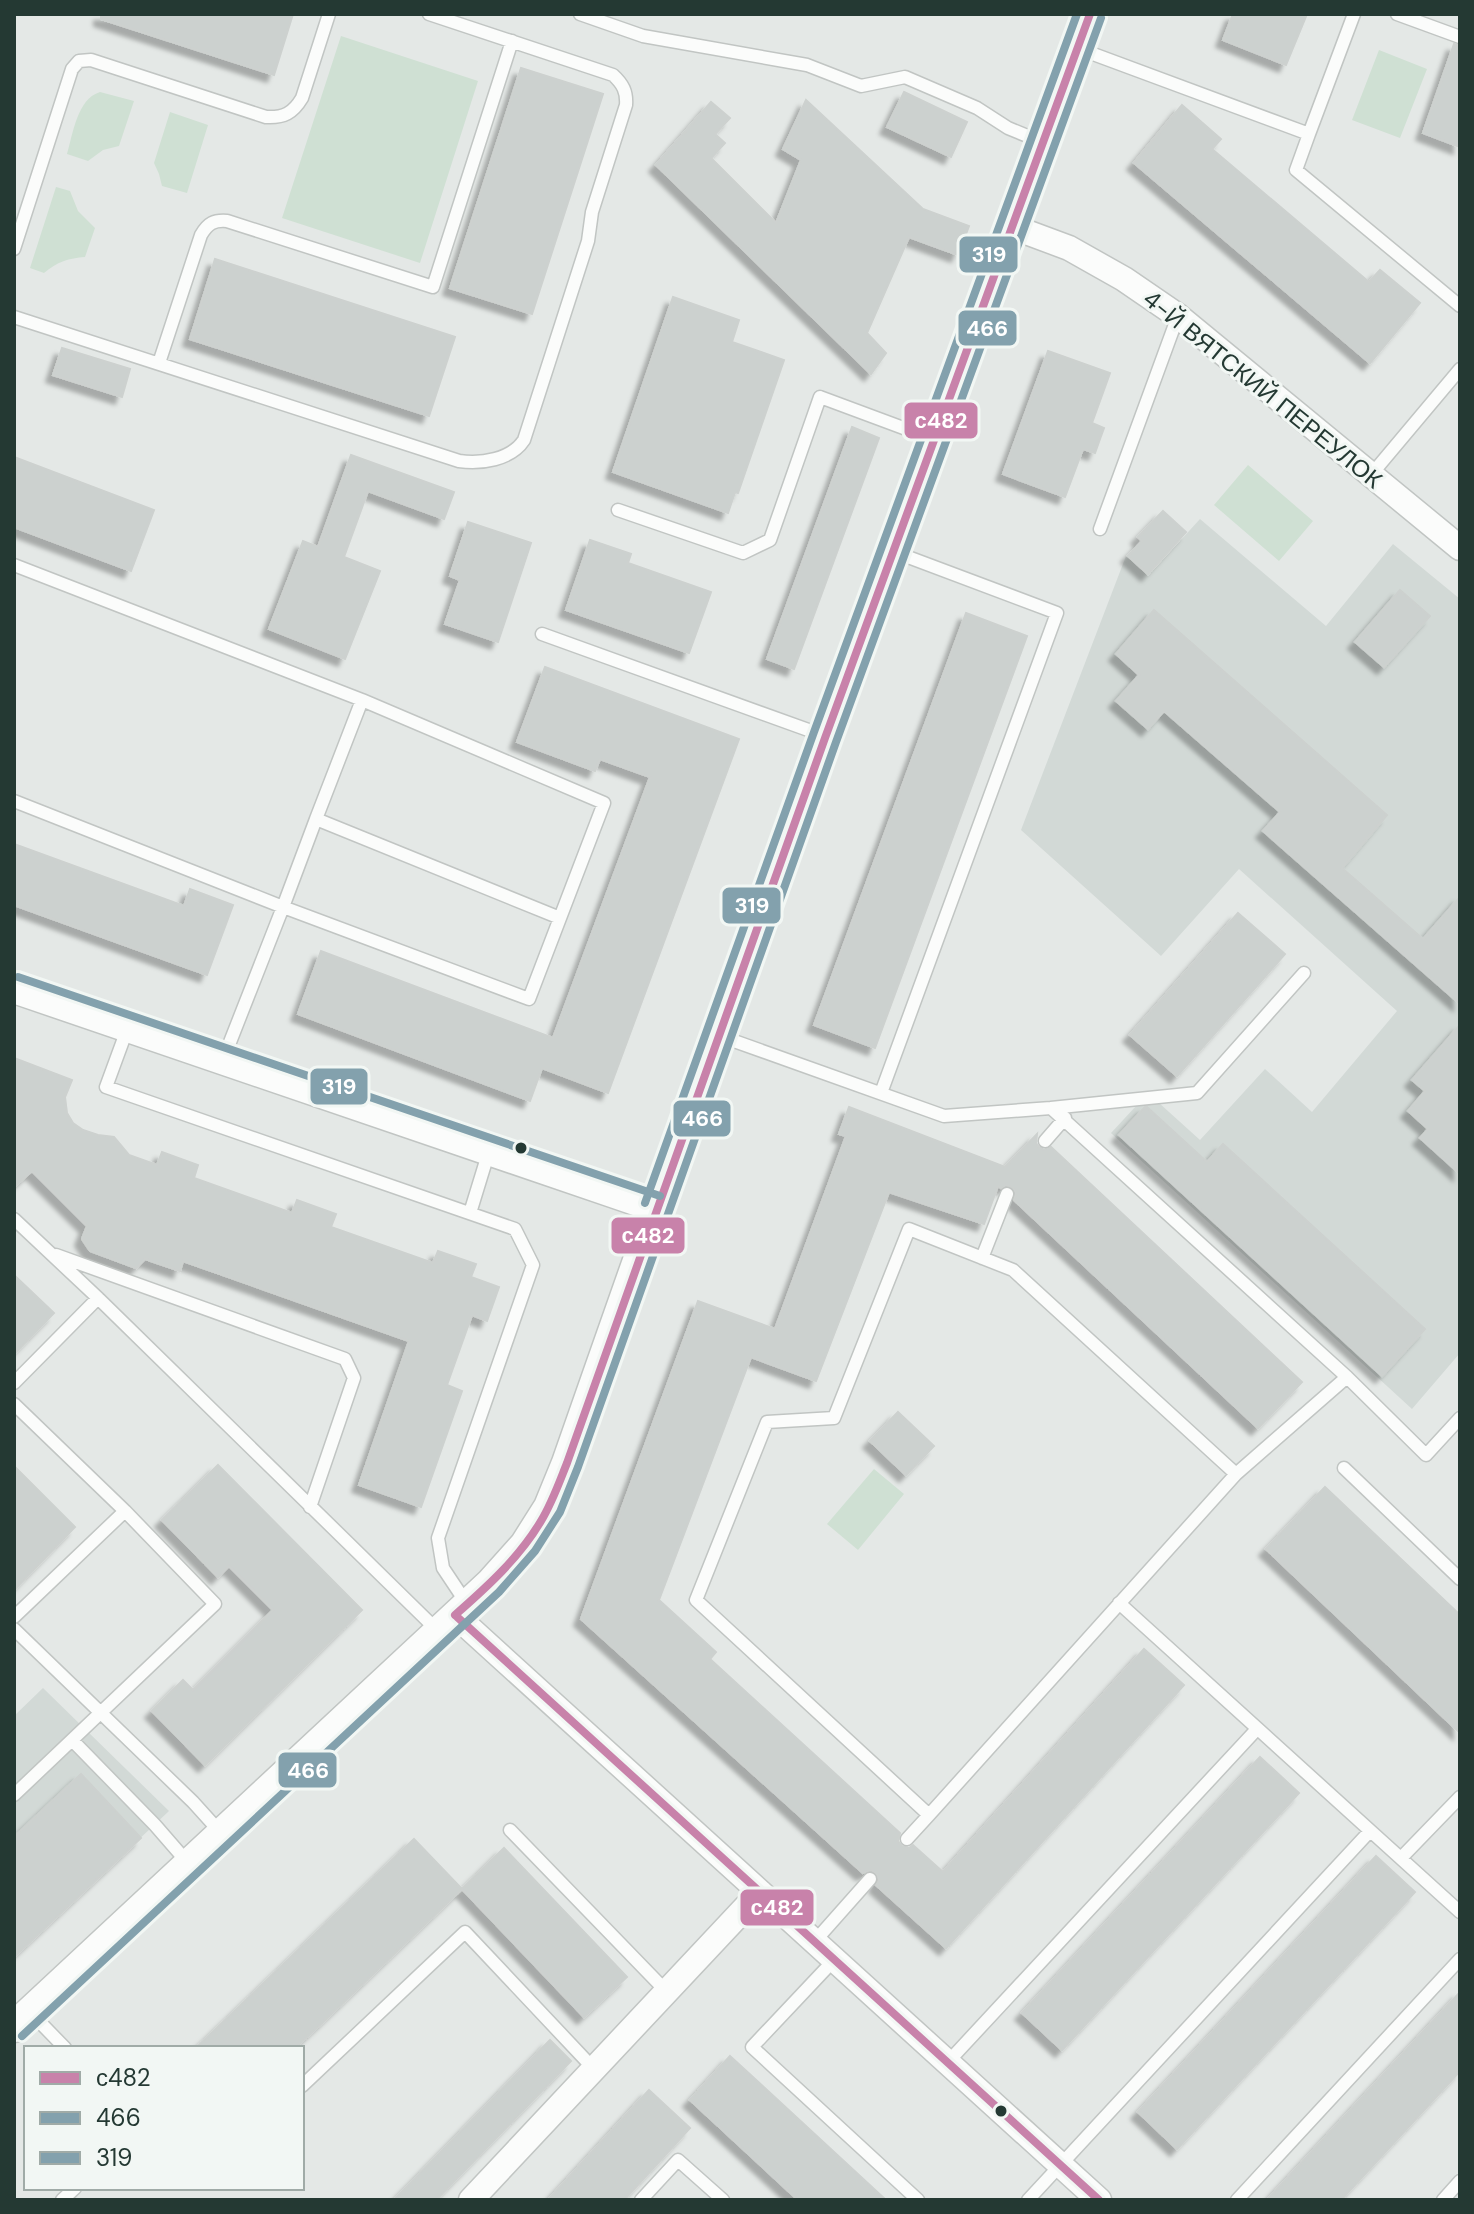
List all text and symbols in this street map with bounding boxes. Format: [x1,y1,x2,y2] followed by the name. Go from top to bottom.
[958,235,1019,274] line badge: 319
[971,240,1007,269] text: 319
[1137,283,1389,495] street label: 4-Й ВЯТСКИЙ ПЕРЕУЛОК
[957,309,1018,347] line badge: 466
[966,314,1008,343] text: 466
[903,401,979,440] line badge: с482
[914,406,968,435] text: с482
[721,886,782,925] line badge: 319
[734,891,770,920] text: 319
[309,1067,369,1106] line badge: 319
[321,1072,357,1101] text: 319
[672,1099,732,1138] line badge: 466
[681,1104,723,1133] text: 466
[513,1140,529,1156] unlabelled marker
[610,1216,686,1255] line badge: с482
[621,1221,675,1250] text: с482
[277,1751,338,1789] line badge: 466
[287,1756,329,1785] text: 466
[739,1888,815,1927] line badge: с482
[750,1893,804,1922] text: с482
[24,2046,304,2190] legend
[96,2062,151,2093] text: с482
[96,2102,141,2133] text: 466
[993,2103,1009,2119] unlabelled marker
[96,2142,132,2173] text: 319

